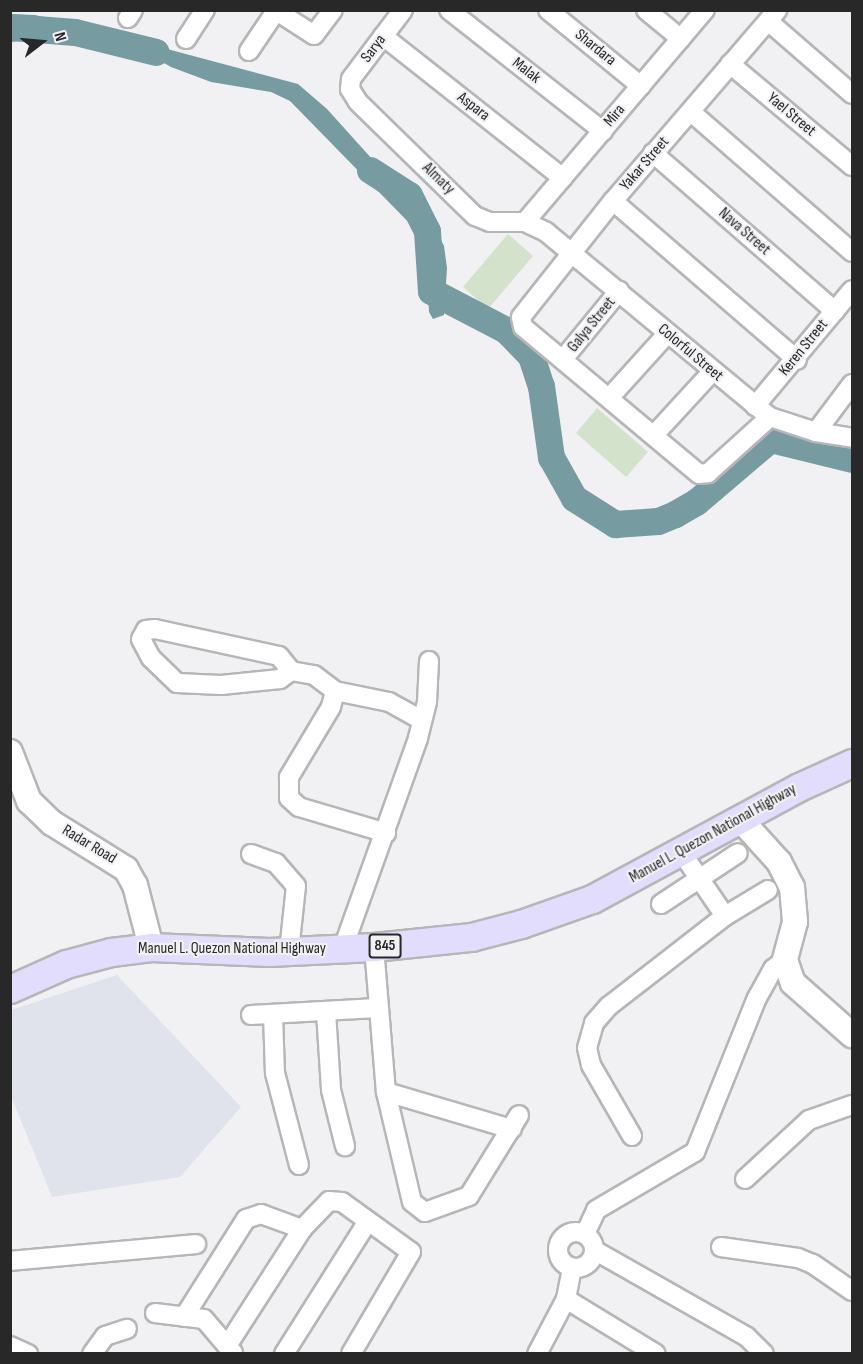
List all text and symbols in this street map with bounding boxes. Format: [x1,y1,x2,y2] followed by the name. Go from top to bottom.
[12,12,72,72] north arrow
[570,26,620,70] street label: Shardara
[49,30,70,44] text: N
[357,31,391,67] street label: Sarya
[508,54,544,88] street label: Malak
[453,88,493,126] street label: Aspara
[763,89,819,141] street label: Yael Street
[600,101,630,131] street label: Mira
[616,133,674,195] street label: Yakar Street
[418,159,458,199] street label: Almaty
[714,204,774,260] street label: Nava Street
[564,294,620,356] street label: Galya Street
[775,316,833,380] street label: Keren Street
[653,320,727,386] street label: Colorful Street
[626,780,800,888] street label: Manuel L. Quezon National Highway
[58,821,120,869] street label: Radar Road
[368,934,402,958] road number: 845
[138,939,326,959] street label: Manuel L. Quezon National Highway

